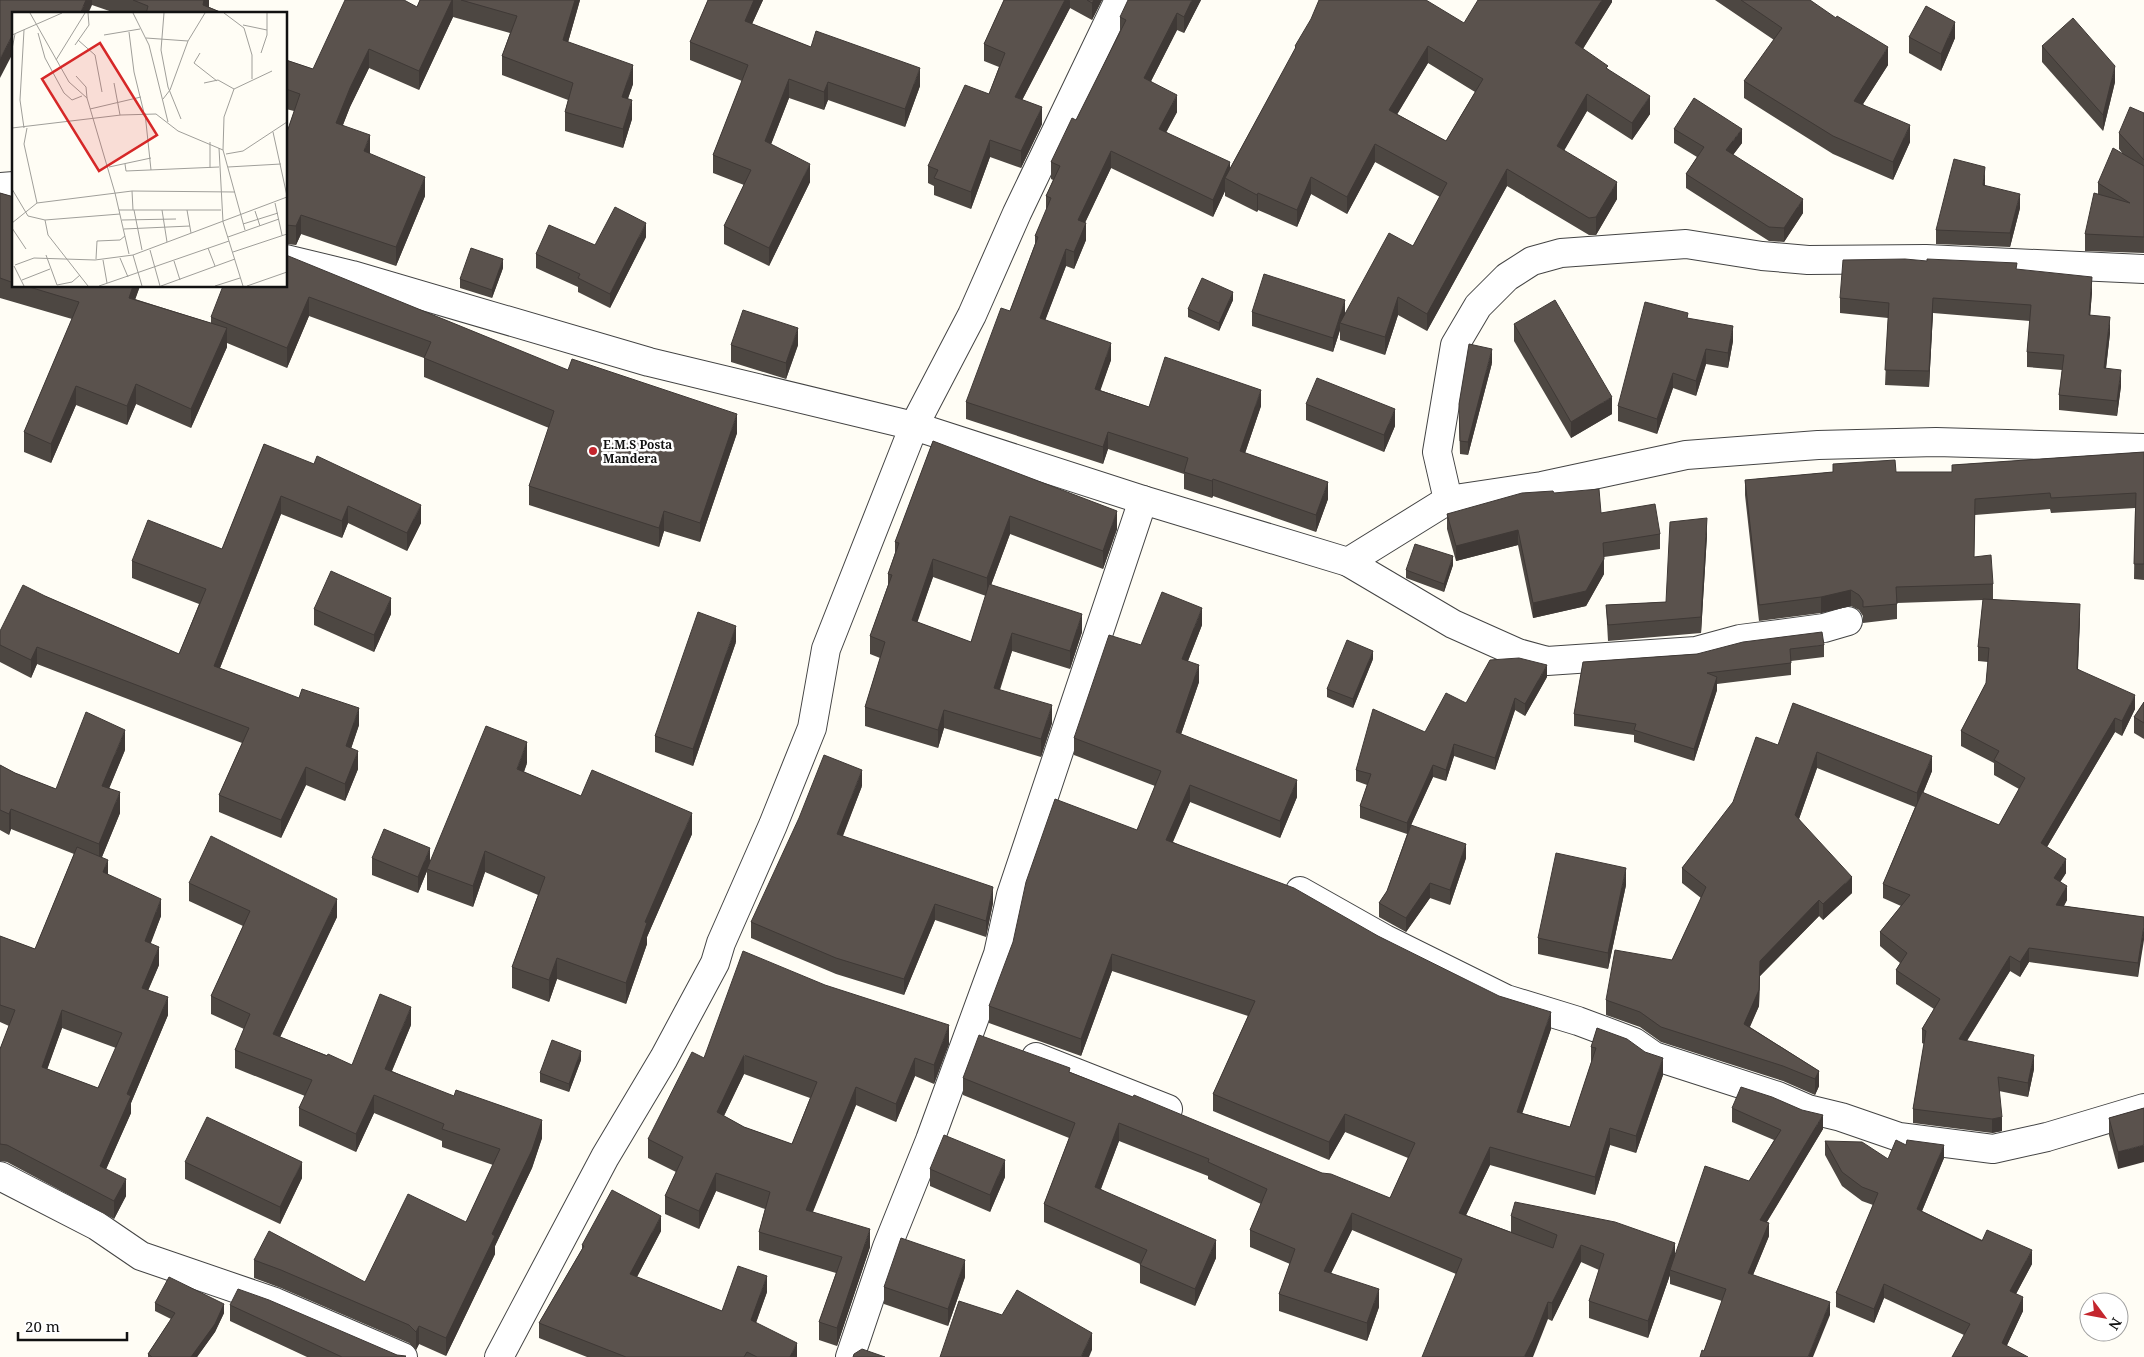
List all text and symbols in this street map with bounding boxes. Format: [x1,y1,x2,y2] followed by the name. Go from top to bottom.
[12,12,288,288] inset map
[603,436,672,467] place label: E.M.S Posta Mandera
[587,445,599,457] marker: E.M.S Posta Mandera
[2079,1292,2129,1342] north arrow
[18,1310,126,1342] scale bar
[2104,1314,2126,1334] text: N
[25,1316,60,1336] text: 20 m

